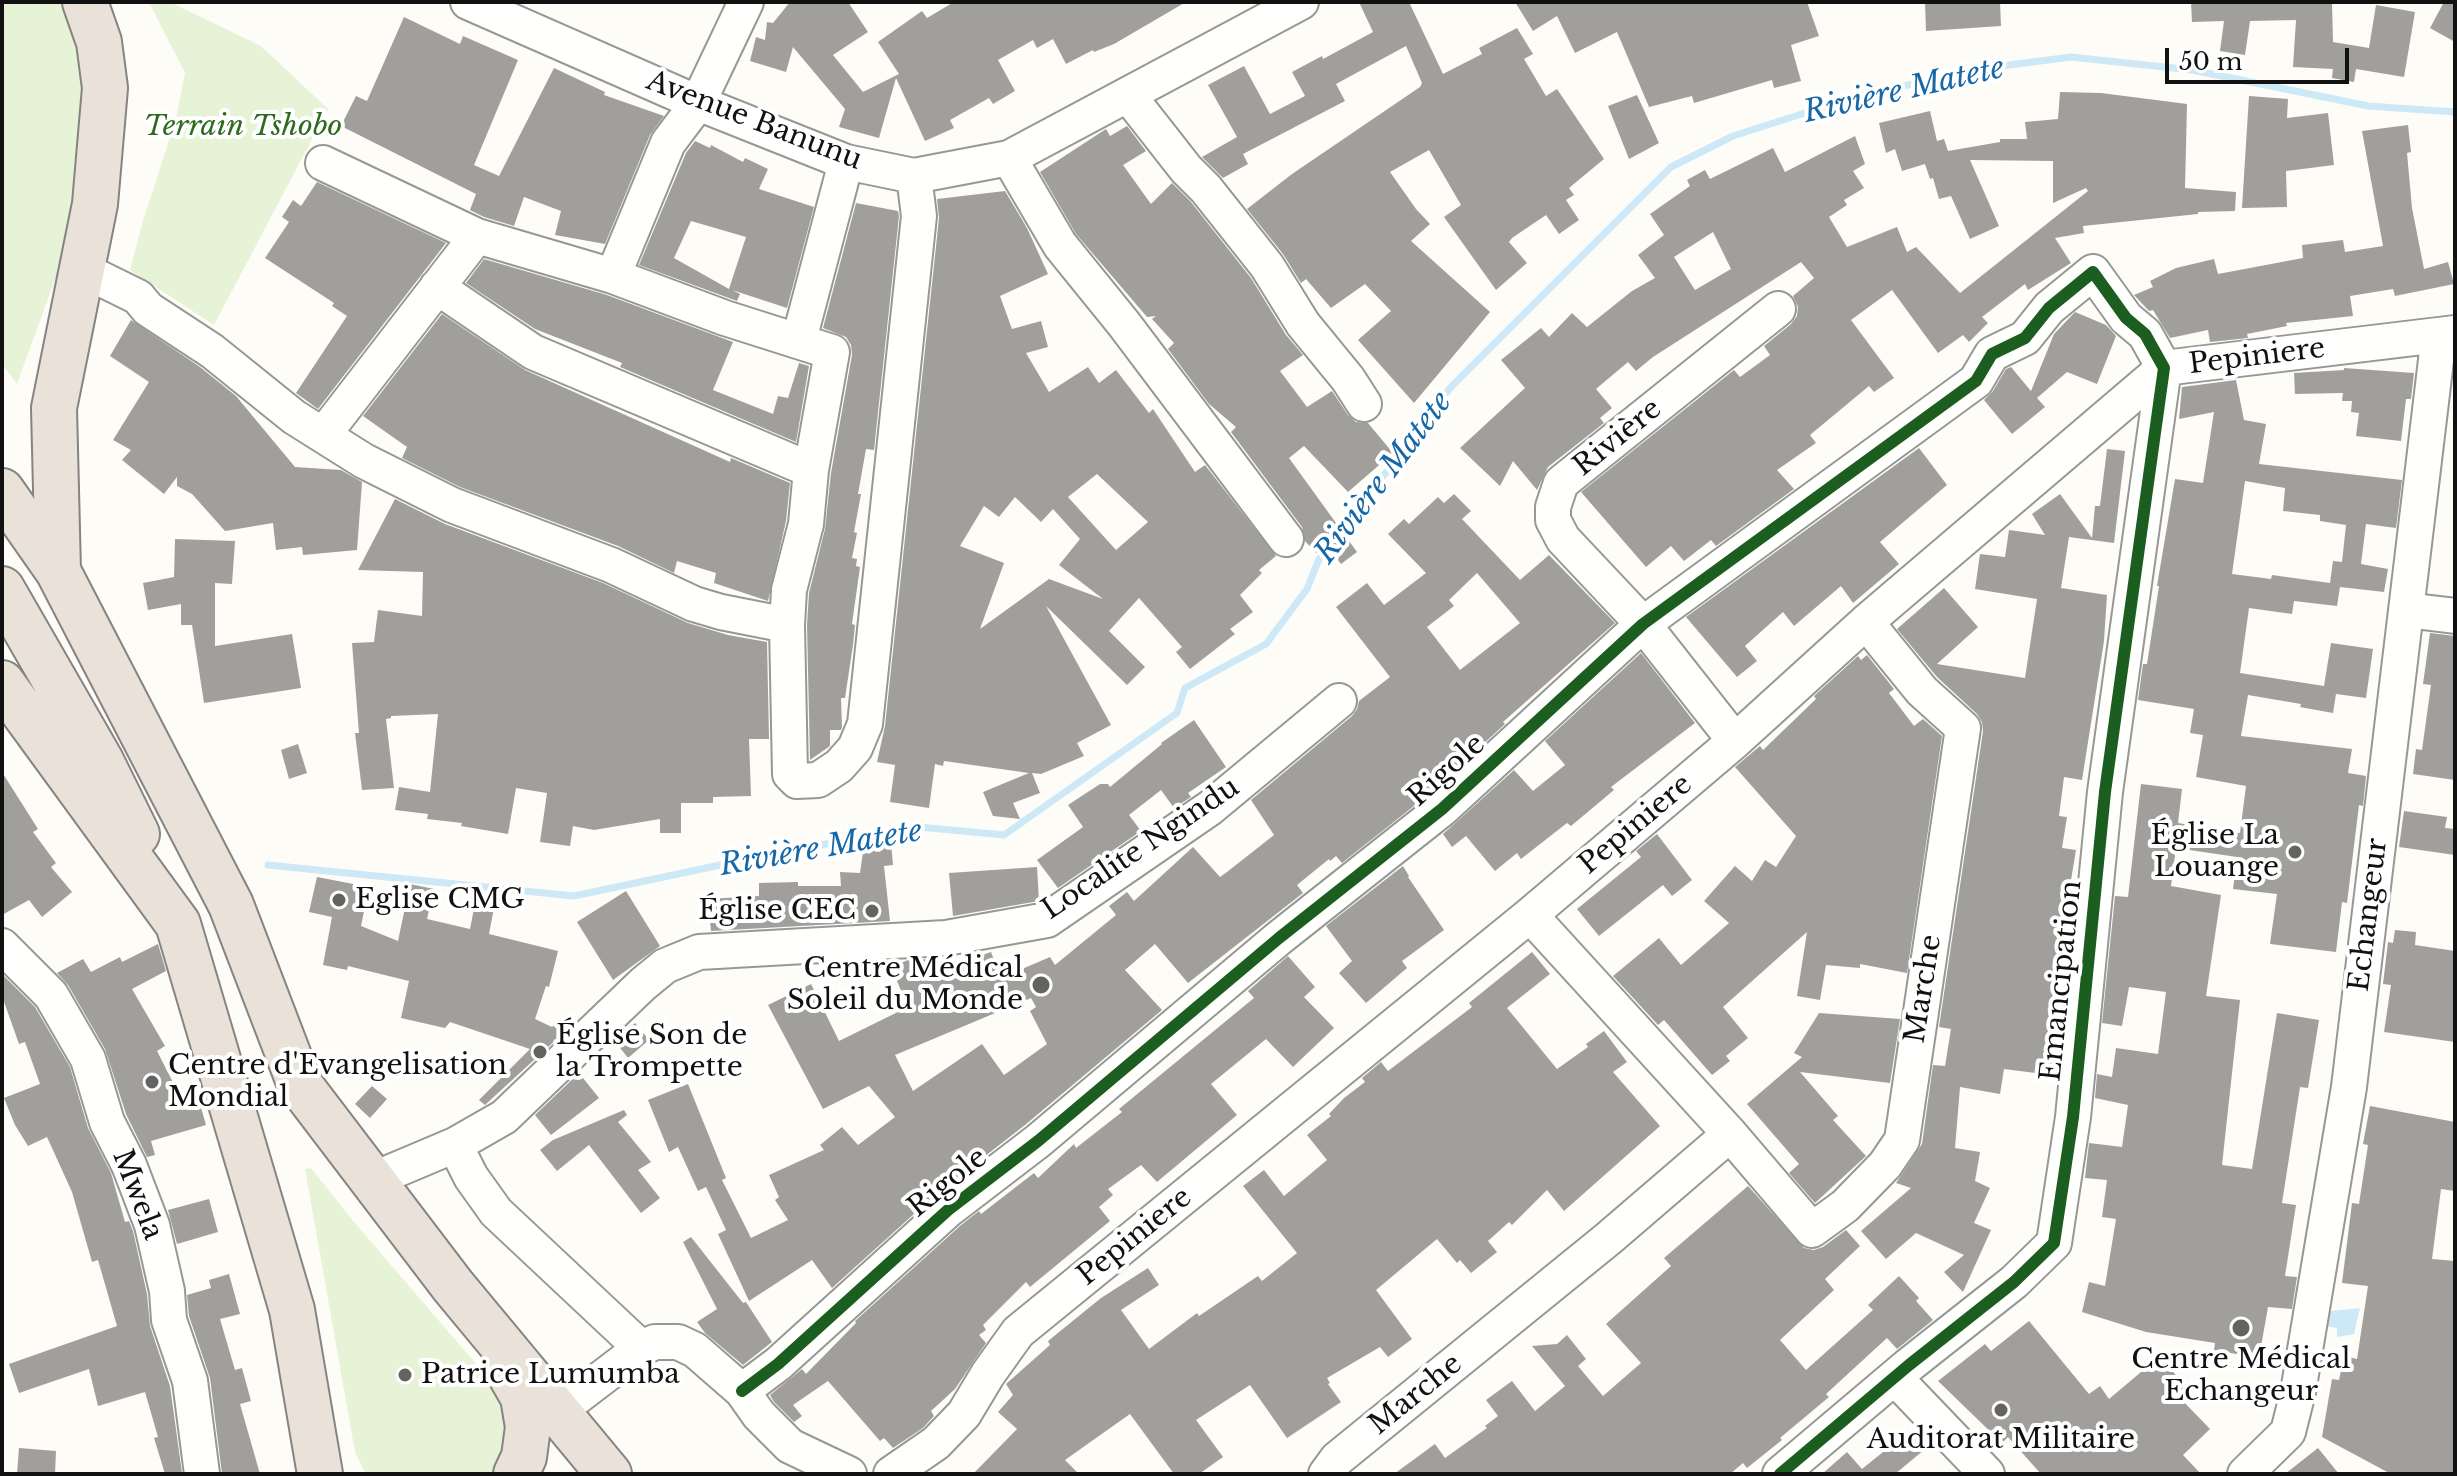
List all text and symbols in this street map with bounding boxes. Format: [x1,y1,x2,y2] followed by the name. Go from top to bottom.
[2169,32,2353,82] scale bar
[2179,47,2242,76] text: 50 m
[1800,50,2008,132] water label: Rivière Matete
[642,65,866,177] street label: Avenue Banunu
[144,110,342,144] park label: Terrain Tshobo
[2187,332,2327,382] street label: Pepiniere
[1308,385,1460,571] water label: Rivière Matete
[1567,392,1669,484] street label: Rivière
[1402,728,1492,814] street label: Rigole
[1573,768,1699,882] street label: Pepiniere
[1036,771,1246,927] street label: Localite Ngindu
[717,813,925,885] water label: Rivière Matete
[2151,819,2279,885] place label: Église La Louange
[2343,836,2395,994] street label: Echangeur
[2286,843,2304,861] marker: Église La Louange
[2035,879,2089,1083] street label: Emancipation
[355,883,525,917] place label: Eglise CMG
[330,891,348,909] marker: Eglise CMG
[698,894,856,928] place label: Église CEC
[863,902,881,920] marker: Église CEC
[1899,932,1949,1046] street label: Marche
[787,952,1023,1018] place label: Centre Médical Soleil du Monde
[1030,974,1052,996] marker: Centre Médical Soleil du Monde
[556,1019,747,1085] place label: Église Son de la Trompette
[531,1043,549,1061] marker: Église Son de la Trompette
[168,1049,507,1115] place label: Centre d'Evangelisation Mondial
[143,1073,161,1091] marker: Centre d'Evangelisation Mondial
[902,1141,994,1225] street label: Rigole
[105,1145,169,1245] street label: Mwela
[1071,1181,1199,1293] street label: Pepiniere
[2230,1317,2252,1339] marker: Centre Médical Echangeur
[2131,1343,2351,1409] place label: Centre Médical Echangeur
[1363,1348,1469,1442] street label: Marche
[421,1358,680,1392] place label: Patrice Lumumba
[396,1366,414,1384] marker: Patrice Lumumba
[1992,1401,2010,1419] marker: Auditorat Militaire
[1867,1423,2135,1457] place label: Auditorat Militaire

